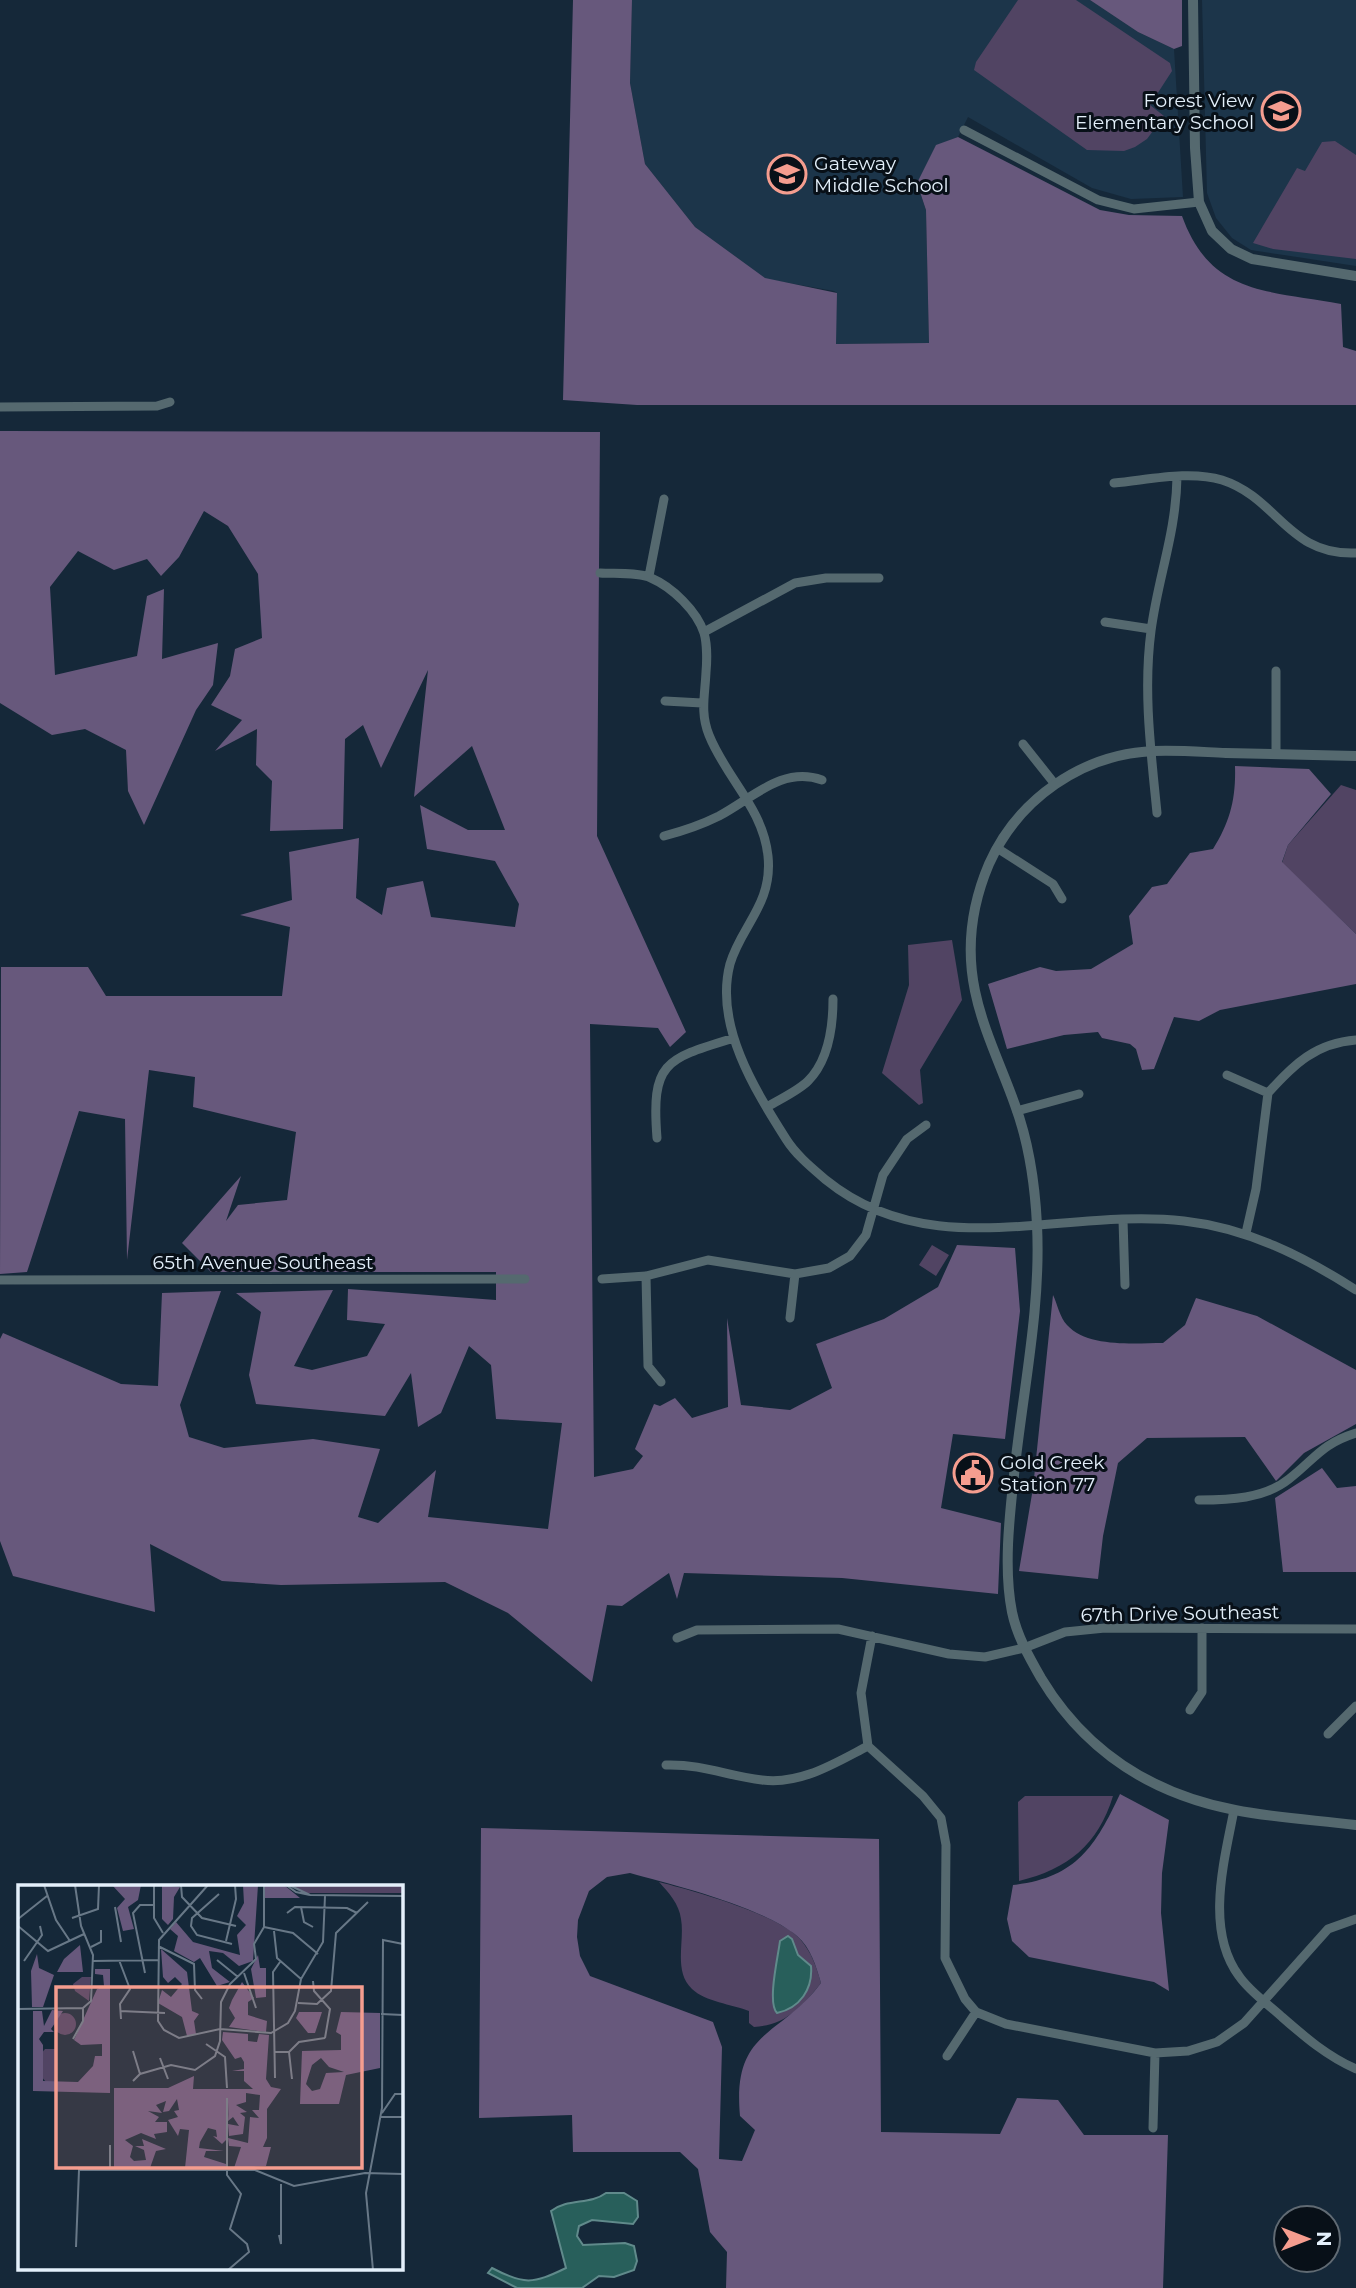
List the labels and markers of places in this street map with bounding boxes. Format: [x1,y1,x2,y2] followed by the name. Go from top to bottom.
[1075,89,1254,134] place label: Forest View Elementary School
[1260,90,1302,132] school or university icon: Forest View Elementary School
[814,152,949,197] place label: Gateway Middle School
[766,153,808,195] school or university icon: Gateway Middle School
[1000,1451,1105,1496] place label: Gold Creek Station 77
[952,1452,994,1494] public building icon: Gold Creek Station 77

